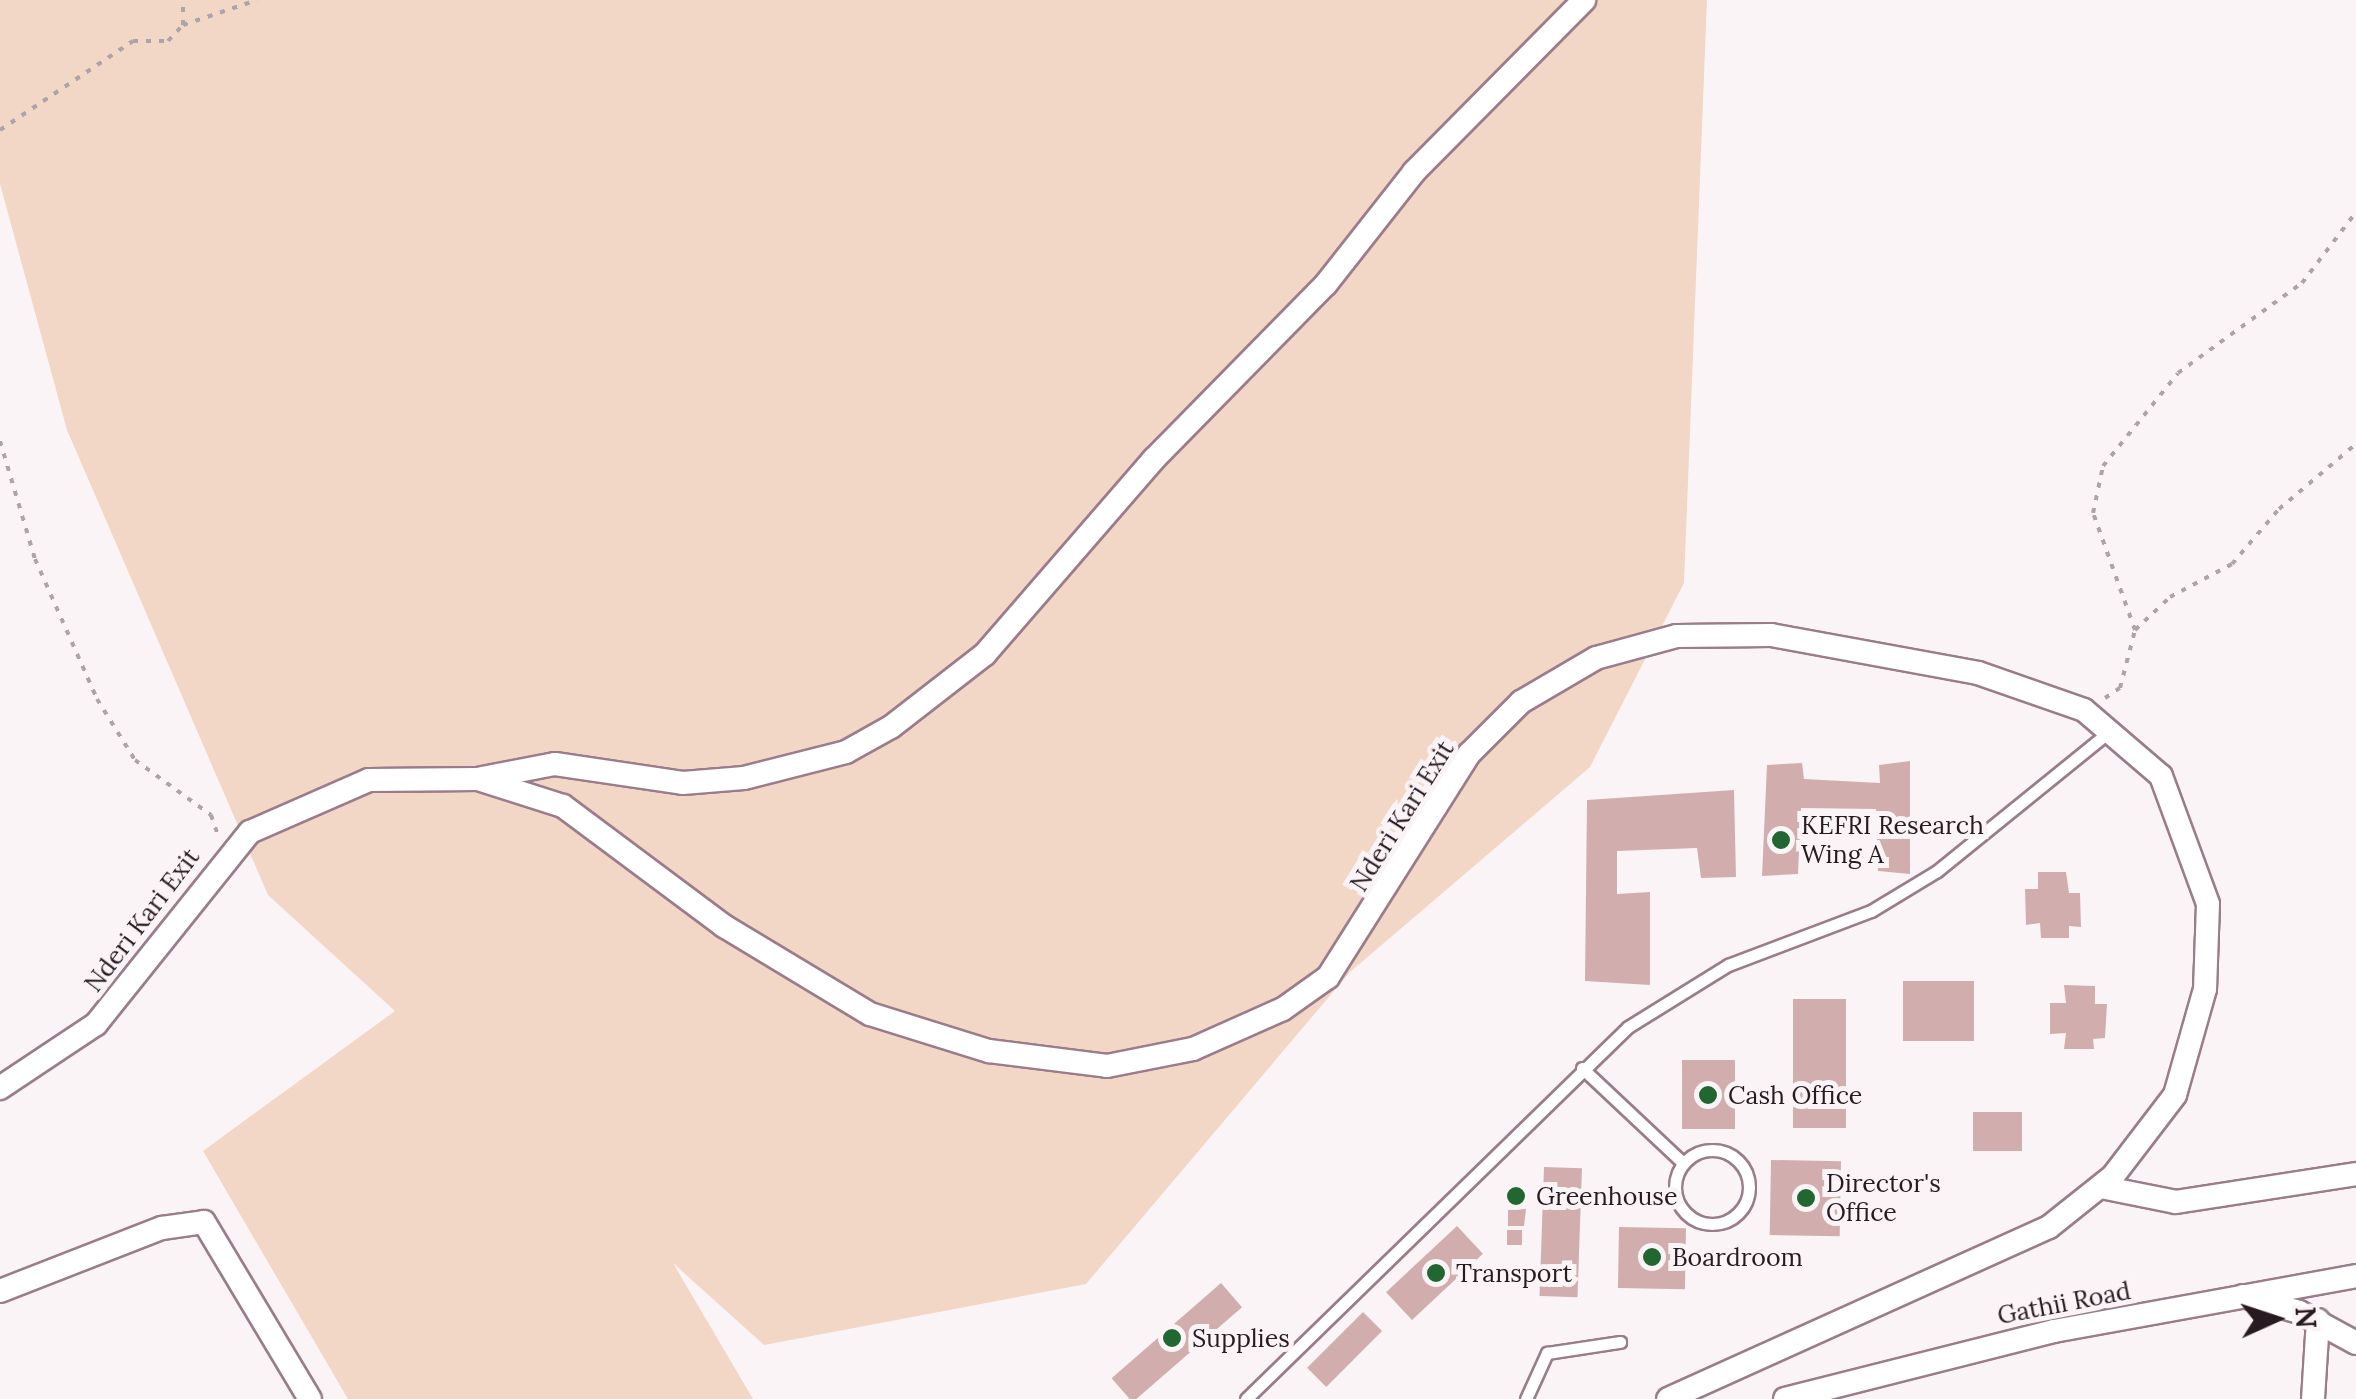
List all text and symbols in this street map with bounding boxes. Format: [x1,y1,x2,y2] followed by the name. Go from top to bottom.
[1344,735,1460,897] street label: Nderi Kari Exit
[1801,811,1984,870] place label: KEFRI Research Wing A
[1770,829,1792,851] marker: KEFRI Research Wing A
[78,842,206,998] street label: Nderi Kari Exit
[1728,1080,1862,1110] place label: Cash Office
[1697,1084,1719,1106] marker: Cash Office
[1826,1169,1941,1228] place label: Director's Office
[1536,1181,1677,1211] place label: Greenhouse
[1505,1185,1527,1207] marker: Greenhouse
[1795,1187,1817,1209] marker: Director's Office
[1672,1242,1803,1272] place label: Boardroom
[1641,1246,1663,1268] marker: Boardroom
[1456,1258,1572,1288] place label: Transport
[1425,1262,1447,1284] marker: Transport
[2226,1269,2326,1369] north arrow
[1995,1275,2133,1331] street label: Gathii Road
[2287,1306,2325,1329] text: N
[1192,1323,1290,1353] place label: Supplies
[1161,1327,1183,1349] marker: Supplies

